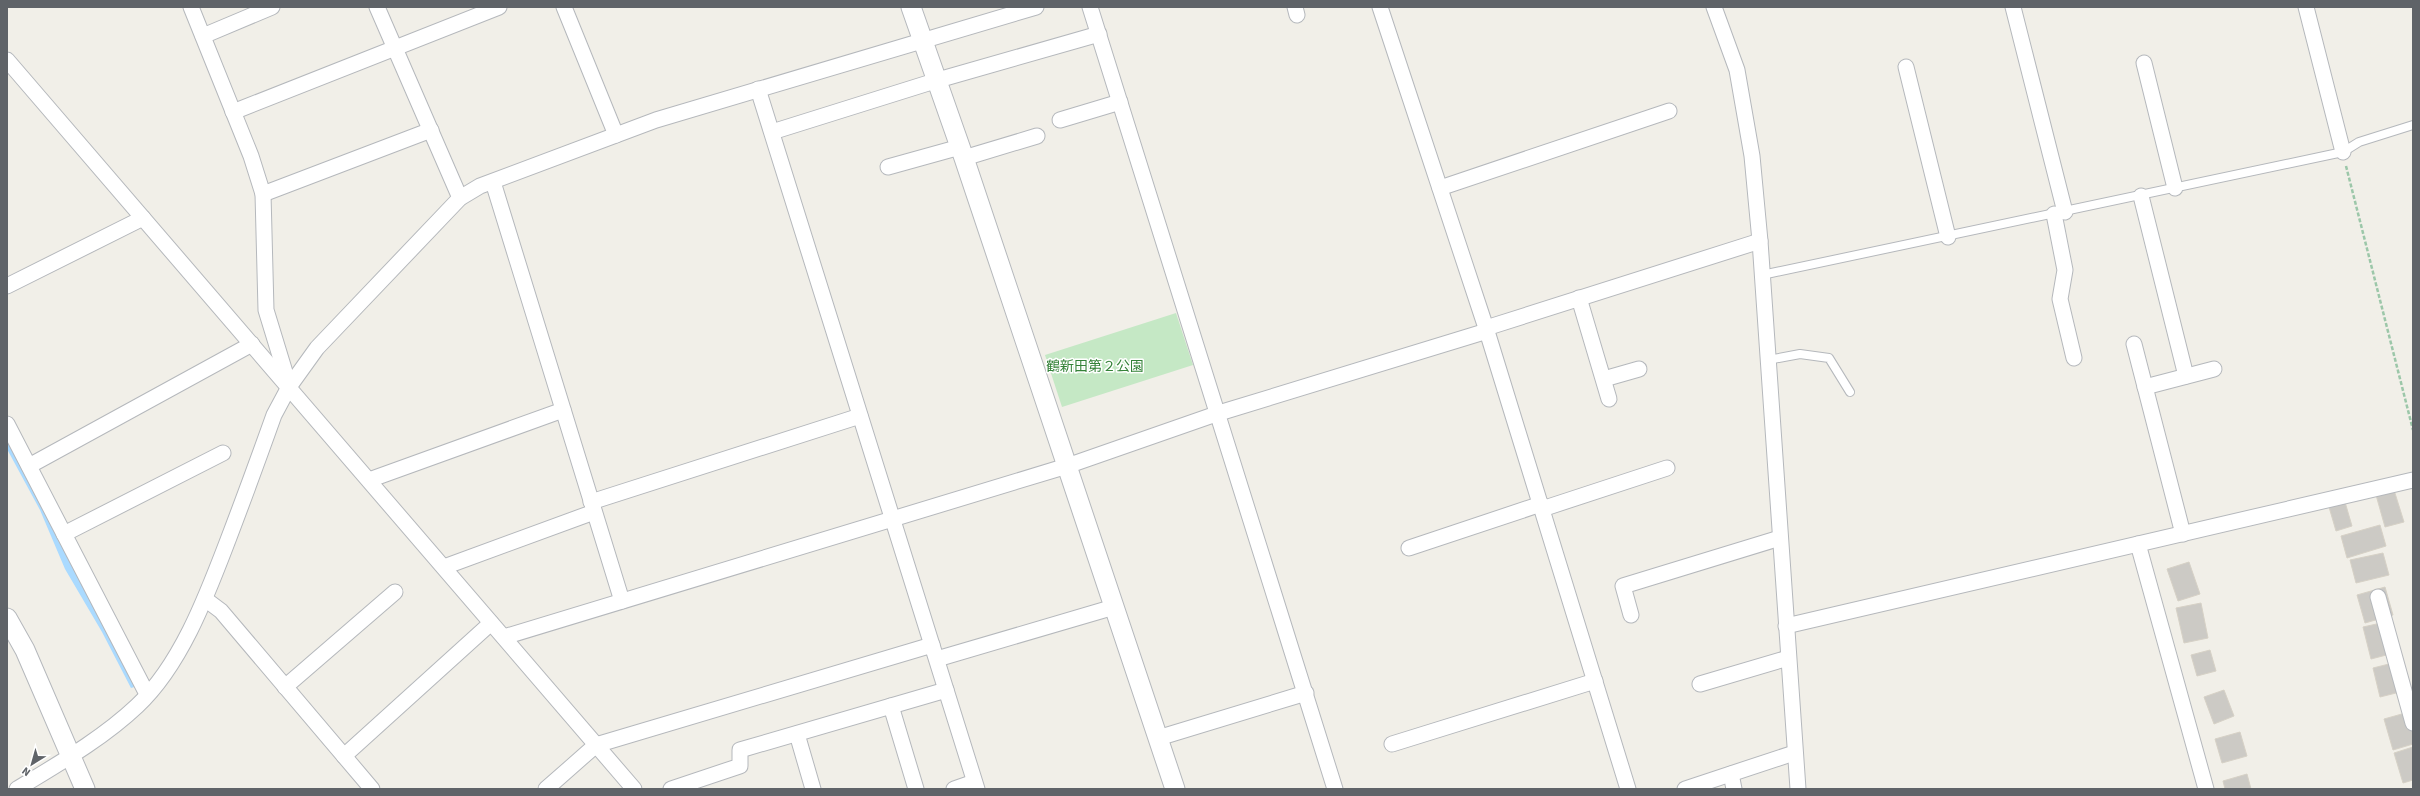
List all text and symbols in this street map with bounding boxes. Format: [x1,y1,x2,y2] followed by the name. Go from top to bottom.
[1046,357,1144,377] park label: 鶴新田第２公園
[12,744,52,784] north arrow
[19,763,34,780] text: N

